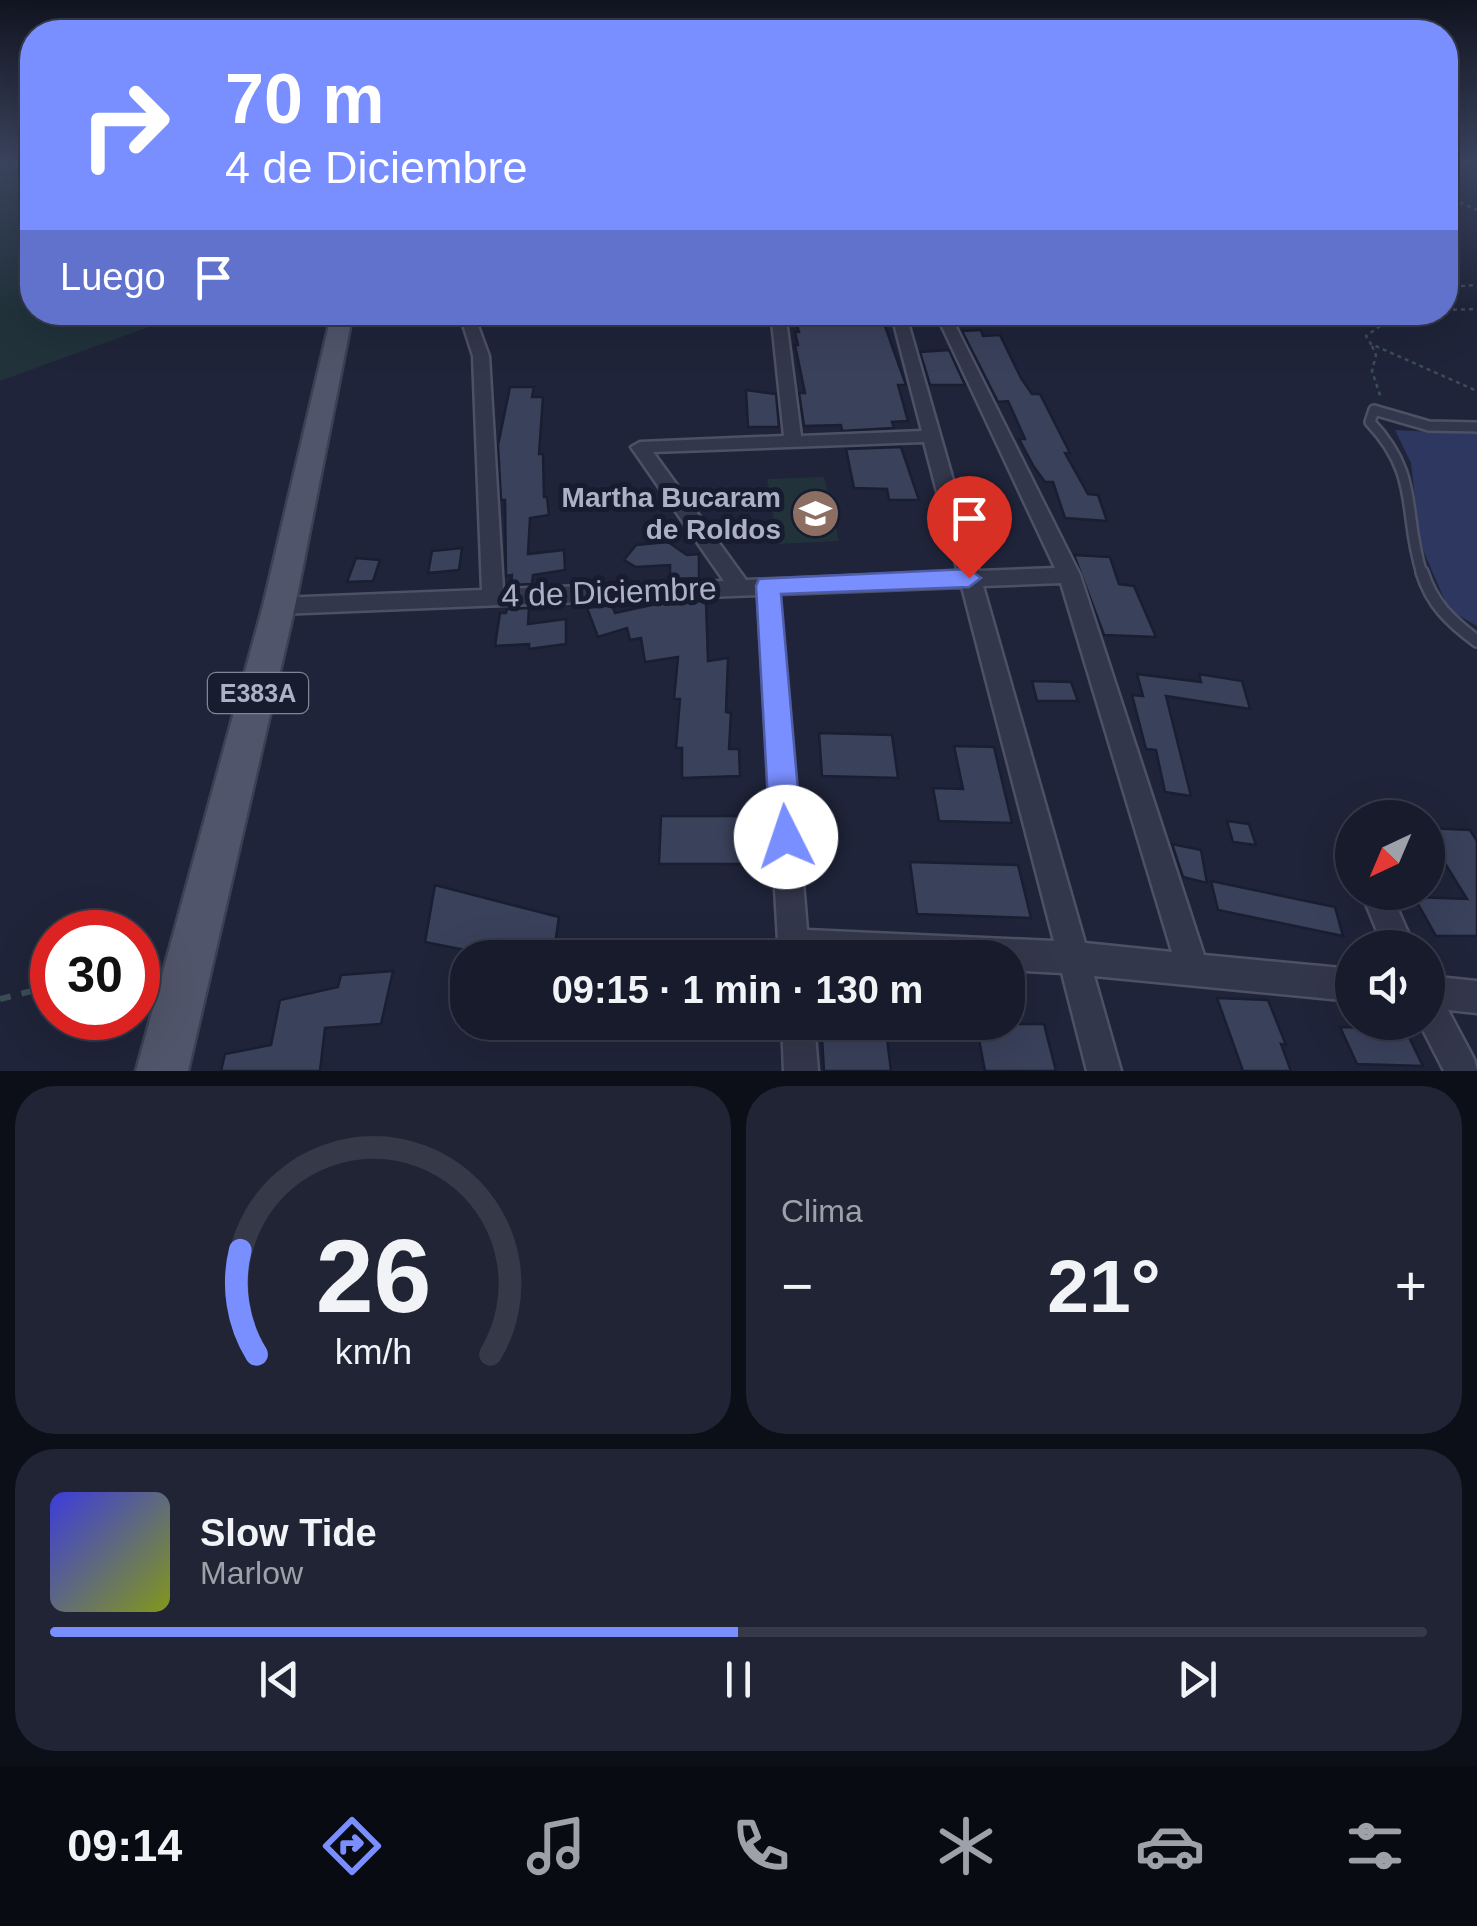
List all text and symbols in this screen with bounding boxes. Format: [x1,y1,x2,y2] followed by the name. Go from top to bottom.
[60,60,190,190] icon: right
[225,60,385,138] text: 70 m
[225,142,528,193] text: 4 de Diciembre
[186,250,241,305] icon: arrive
[60,256,166,298] text: Luego
[927,476,1012,579] pin
[562,482,781,545] place label: Martha Bucaram de Roldos
[790,487,842,539] school or university icon: Martha Bucaram de Roldos
[942,491,997,546] icon: arrive
[501,570,717,614] street label: 4 de Diciembre
[208,673,308,713] road number: E383A
[734,785,838,889] position arrow
[1335,800,1445,910] north arrow
[1335,800,1445,1040] map controls
[30,910,160,1040] speed limit sign: 30
[1335,930,1445,1040] button: sound
[552,969,923,1011] text: 09:15 · 1 min · 130 m
[781,1193,863,1229] text: Clima
[315,1218,431,1334] text: 26
[1047,1244,1161,1328] text: 21°
[781,1255,813,1317] text: −
[1395,1255,1427,1317] text: +
[334,1332,412,1372] text: km/h
[200,1512,377,1554] text: Slow Tide
[200,1555,303,1591] text: Marlow
[252,1652,307,1707] icon: previous
[711,1652,766,1707] icon: pause
[1170,1652,1225,1707] icon: next
[317,1811,387,1881] icon: directions
[521,1811,591,1881] icon: music
[726,1811,796,1881] icon: phone
[931,1811,1001,1881] icon: climate
[1135,1811,1205,1881] icon: car
[1340,1811,1410,1881] icon: filters
[67,1820,182,1871] text: 09:14

